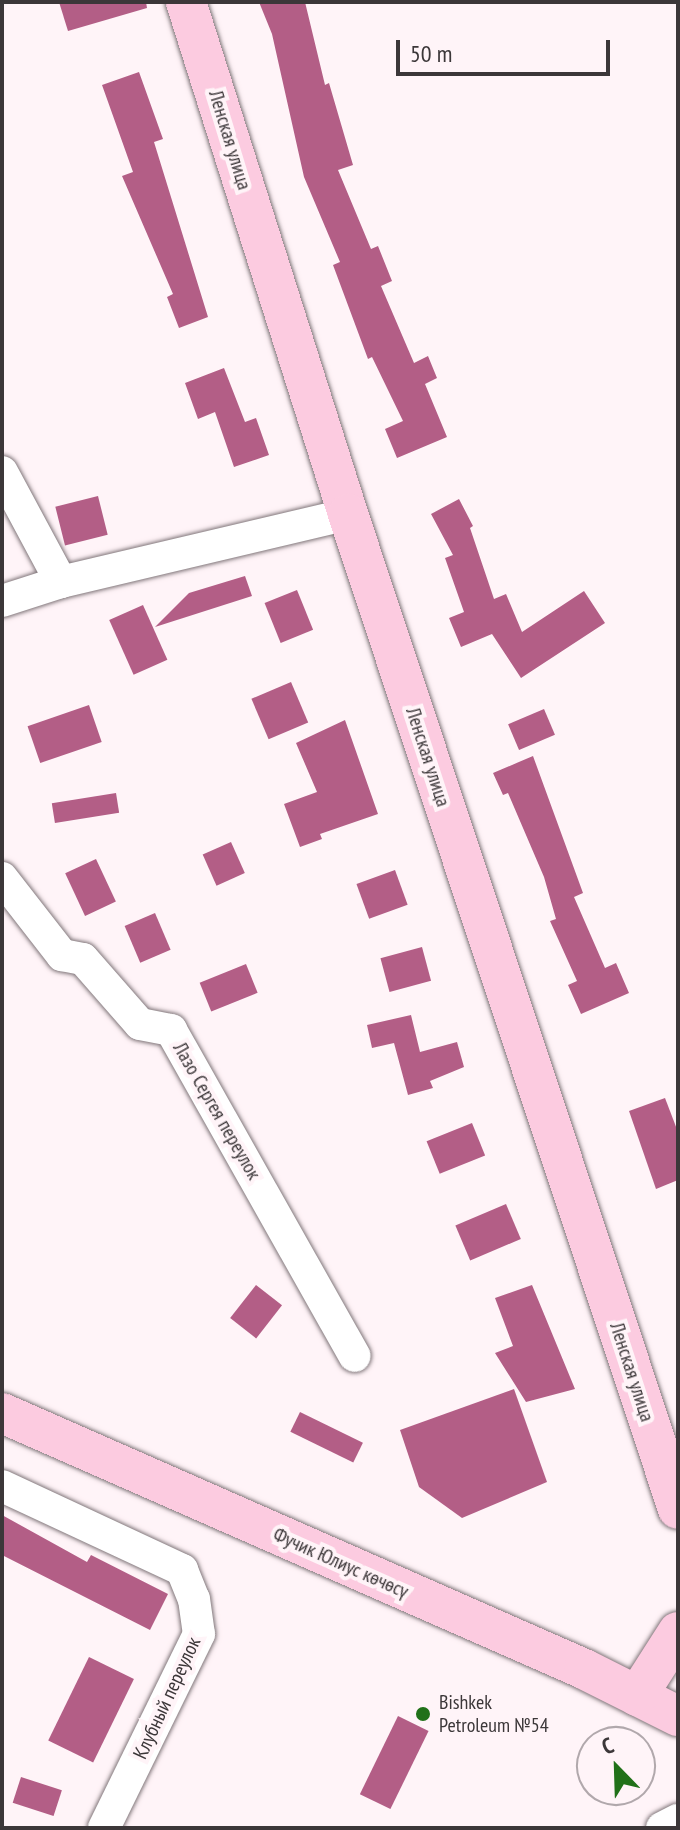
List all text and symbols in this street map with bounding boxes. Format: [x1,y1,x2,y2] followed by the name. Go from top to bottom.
[400,24,614,74] scale bar
[410,38,452,69] text: 50 m
[203,87,257,193] street label: Ленская улица
[401,704,455,810] street label: Ленская улица
[168,1038,266,1184] street label: Лазо Сергея переулок
[605,1319,659,1425] street label: Ленская улица
[270,1522,412,1604] street label: Фучик Юлиус көчөсү
[128,1633,206,1763] street label: Клубный переулок
[439,1690,549,1737] place label: Bishkek Petroleum №54
[414,1705,432,1723] marker: Bishkek Petroleum №54
[576,1726,656,1806] north arrow
[597,1731,618,1761] text: С

